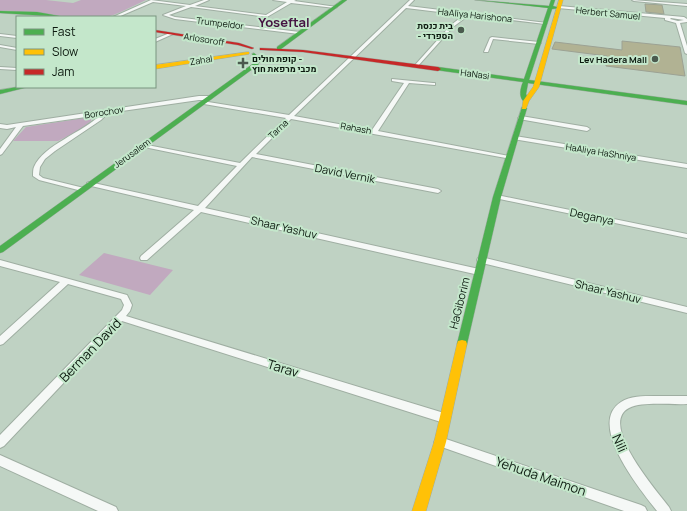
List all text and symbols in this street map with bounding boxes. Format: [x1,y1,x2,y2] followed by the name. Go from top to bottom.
[575,3,641,23] street label: Herbert Samuel
[437,5,513,25] street label: HaAliya Harishona
[258,13,310,31] district label: Yoseftal
[196,14,245,32] street label: Trumpeldor
[16,16,156,88] legend
[417,19,453,42] place label: בית כנסת - הספרדי
[52,23,76,40] text: Fast
[456,25,466,35] marker: בית כנסת - הספרדי
[183,29,225,49] street label: Arlosoroff
[52,43,78,60] text: Slow
[189,52,213,68] street label: Zahal
[252,52,316,75] place label: קופת חולים - מכבי מרפאת חוץ
[579,53,647,66] place label: Lev Hadera Mall
[650,54,660,64] marker: Lev Hadera Mall
[237,57,249,69] marker: קופת חולים - מכבי מרפאת חוץ
[52,63,74,80] text: Jam
[460,66,490,82] street label: HaNasi
[84,102,125,121] street label: Borochov
[265,116,291,142] street label: Tarna
[340,119,372,137] street label: Rahash
[111,135,153,171] street label: Jerusalem
[565,140,637,164] street label: HaAliya HaShniya
[314,160,377,186] street label: David Vernik
[569,204,615,228] street label: Deganya
[249,212,319,242] street label: Shaar Yashuv
[445,276,473,330] street label: HaGiborim
[573,276,643,307] street label: Shaar Yashuv
[55,314,125,386] street label: Berman David
[265,355,301,381] street label: Tarav
[608,431,632,455] street label: Nili
[493,452,589,500] street label: Yehuda Maimon

